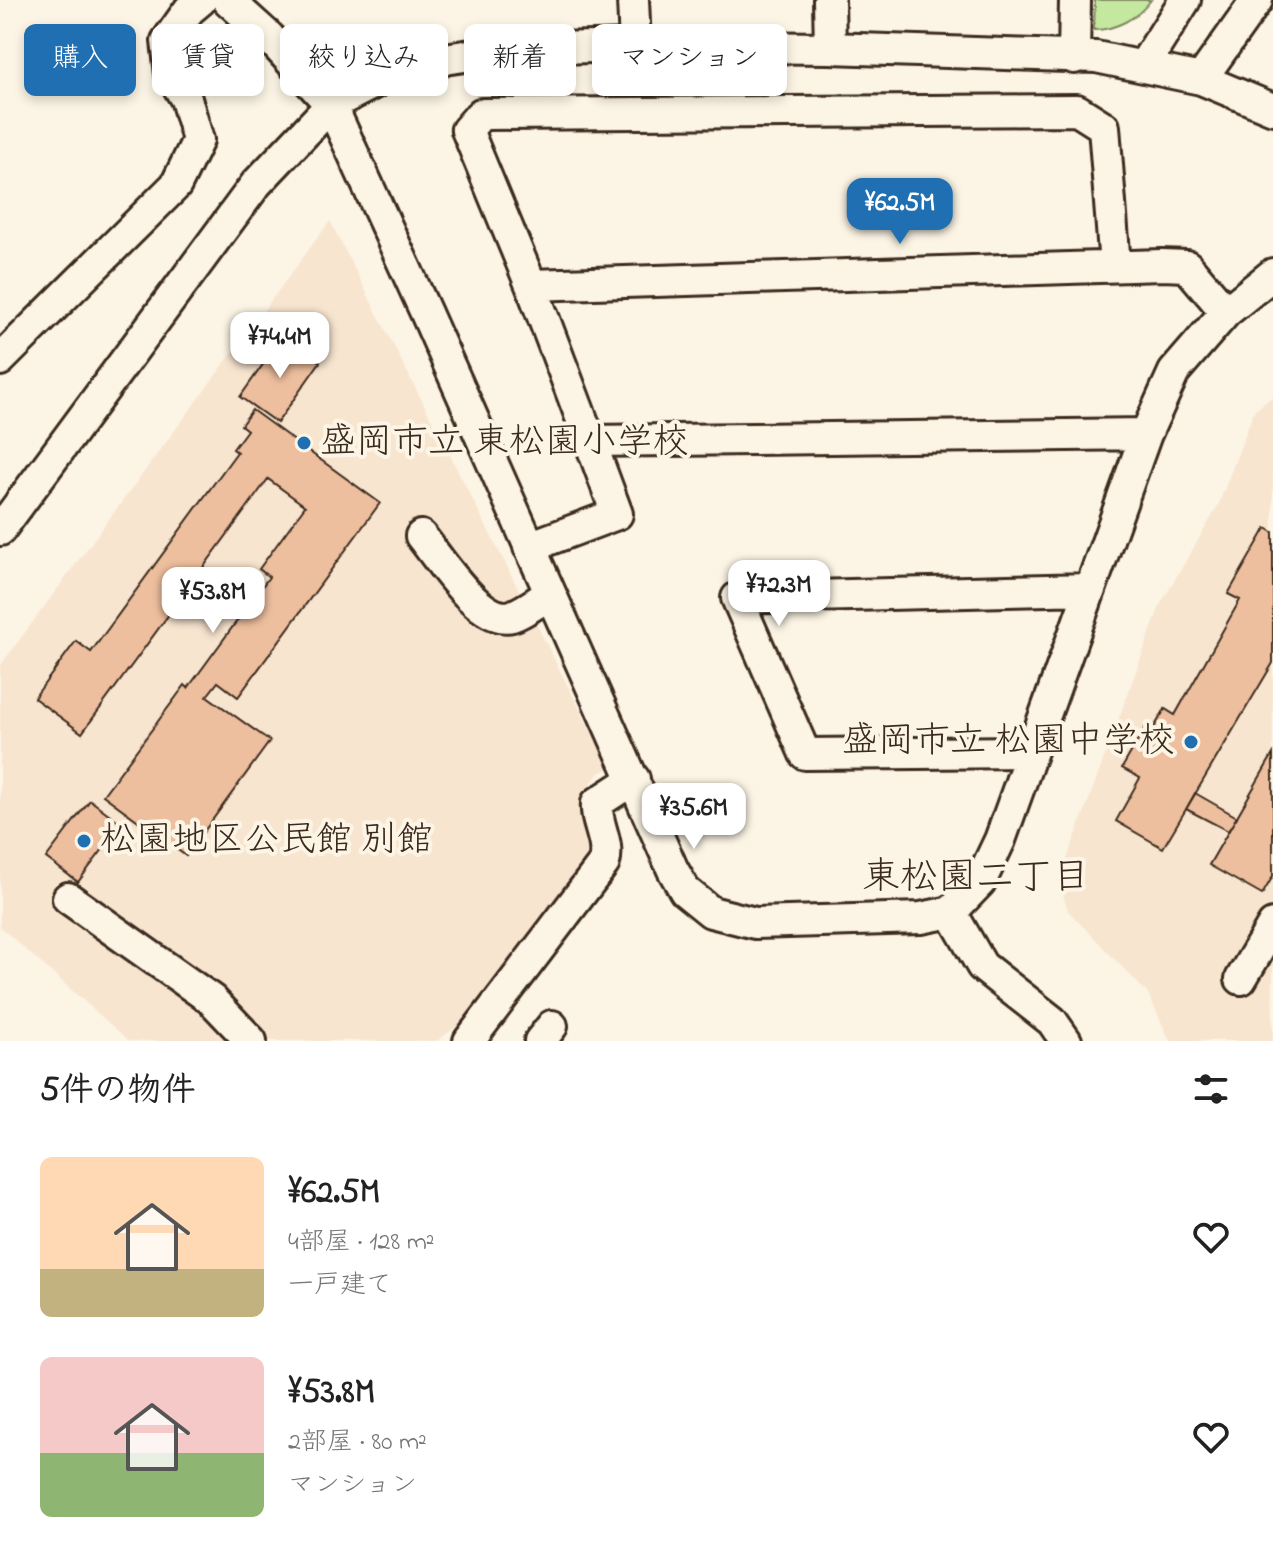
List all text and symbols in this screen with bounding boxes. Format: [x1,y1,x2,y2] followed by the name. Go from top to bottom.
[24,24,136,96] chip: 購入
[152,24,264,96] chip: 賃貸
[280,24,448,96] chip: 絞り込み
[464,24,576,96] chip: 新着
[592,24,787,96] chip: マンション
[835,178,965,246] pin: ¥62.5M
[865,185,935,223] text: ¥62.5M
[215,312,345,380] pin: ¥74.4M
[248,319,312,357] text: ¥74.4M
[320,417,689,470] place label: 盛岡市立 東松園小学校
[295,434,313,452] marker: 盛岡市立 東松園小学校
[714,560,844,628] pin: ¥72.3M
[148,567,278,635] pin: ¥53.8M
[746,567,812,605] text: ¥72.3M
[180,574,246,612] text: ¥53.8M
[842,716,1175,769] place label: 盛岡市立 松園中学校
[1182,733,1200,751] marker: 盛岡市立 松園中学校
[629,783,759,851] pin: ¥35.6M
[660,790,728,828] text: ¥35.6M
[100,815,433,868] place label: 松園地区公民館 別館
[75,832,93,850] marker: 松園地区公民館 別館
[862,851,1090,907] district label: 東松園二丁目
[40,1067,195,1117] text: 5件の物件
[1189,1067,1233,1111] icon: filters
[288,1169,380,1219] text: ¥62.5M
[104,1189,200,1285] icon: home
[1189,1215,1233,1259] icon: heart
[288,1224,435,1262] text: 4部屋 · 128 m²
[288,1267,392,1305] text: 一戸建て
[288,1369,375,1419] text: ¥53.8M
[104,1389,200,1485] icon: home
[1189,1415,1233,1459] icon: heart
[288,1424,427,1462] text: 2部屋 · 80 m²
[288,1467,417,1505] text: マンション

